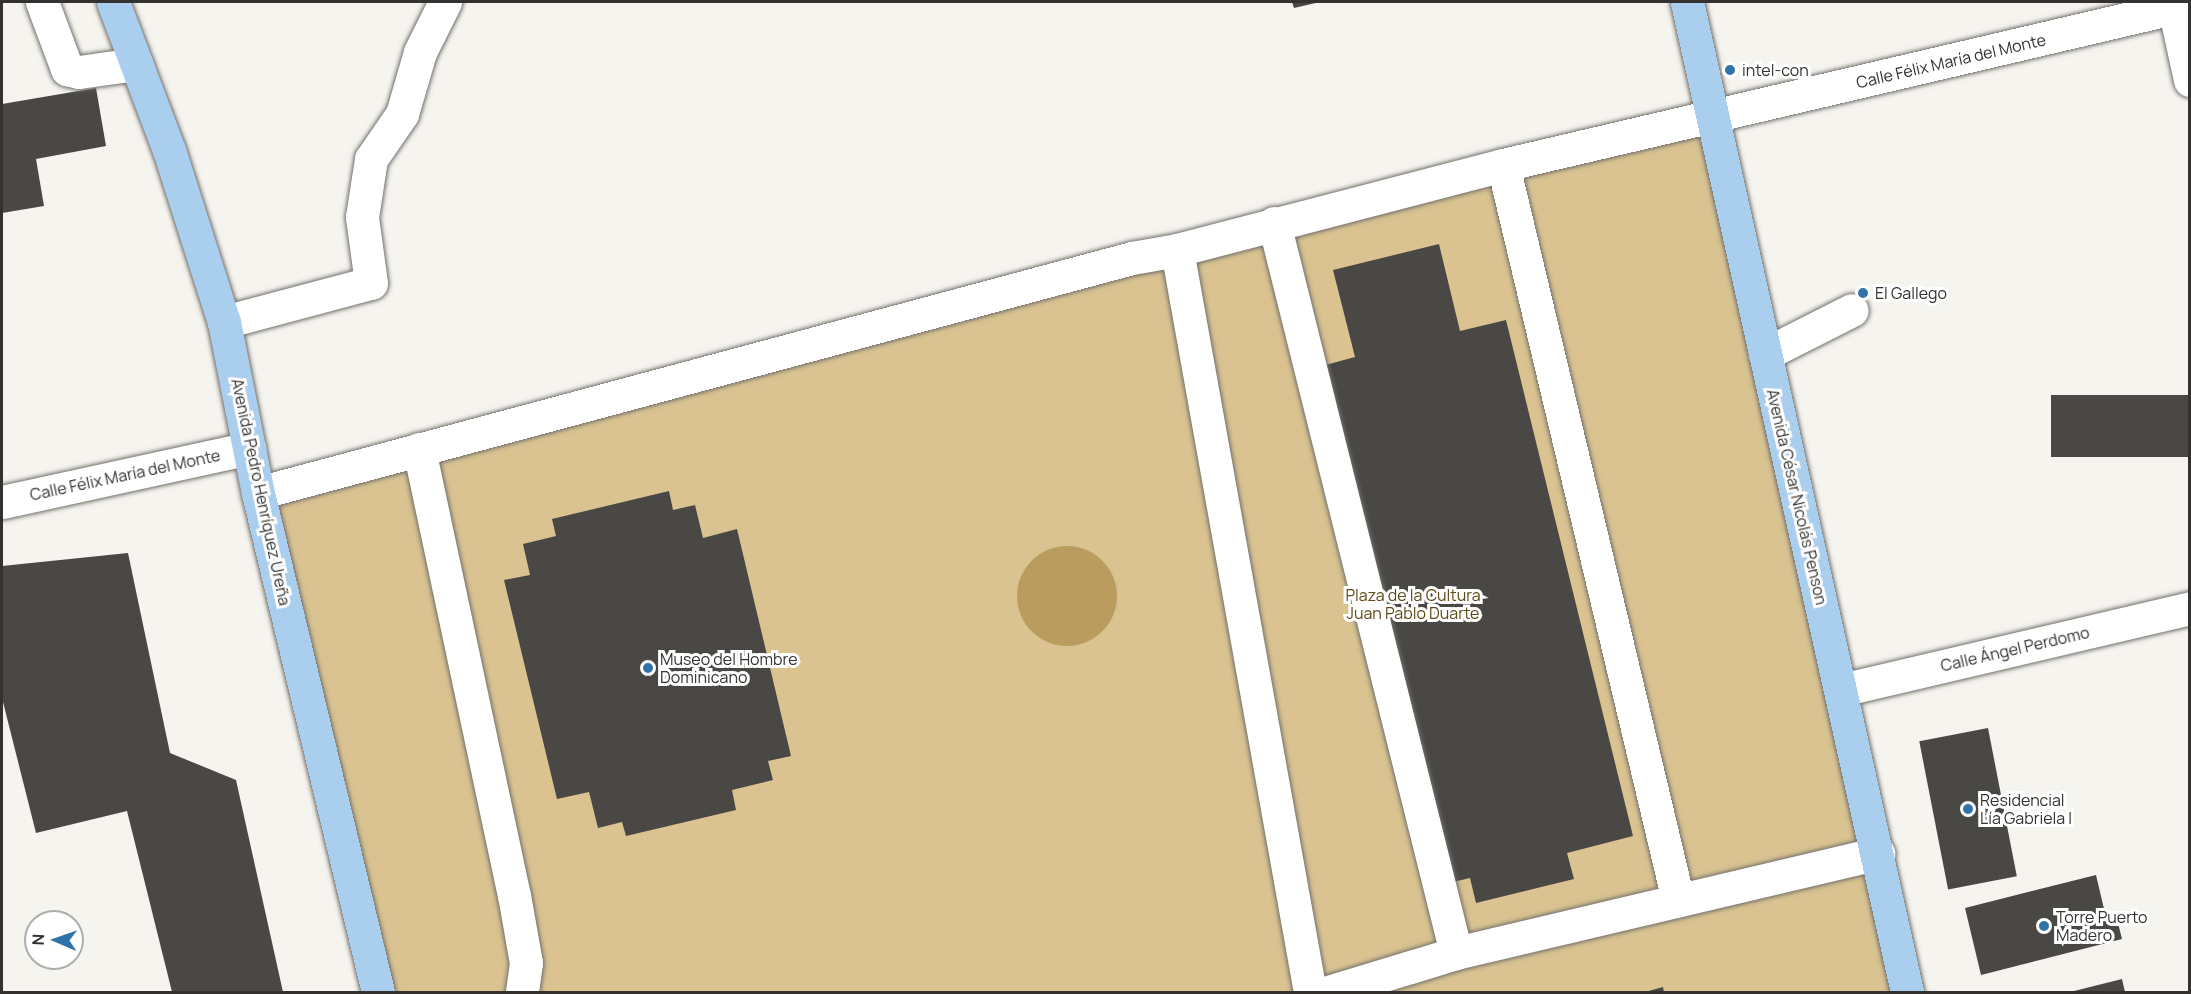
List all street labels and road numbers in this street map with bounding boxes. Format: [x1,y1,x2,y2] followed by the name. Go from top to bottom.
[1854,30,2048,92] street label: Calle Félix María del Monte
[228,377,294,607] street label: Avenida Pedro Henríquez Ureña
[1763,387,1831,607] street label: Avenida César Nicolás Penson
[28,445,222,505] street label: Calle Félix María del Monte
[1939,623,2091,675] street label: Calle Ángel Perdomo

